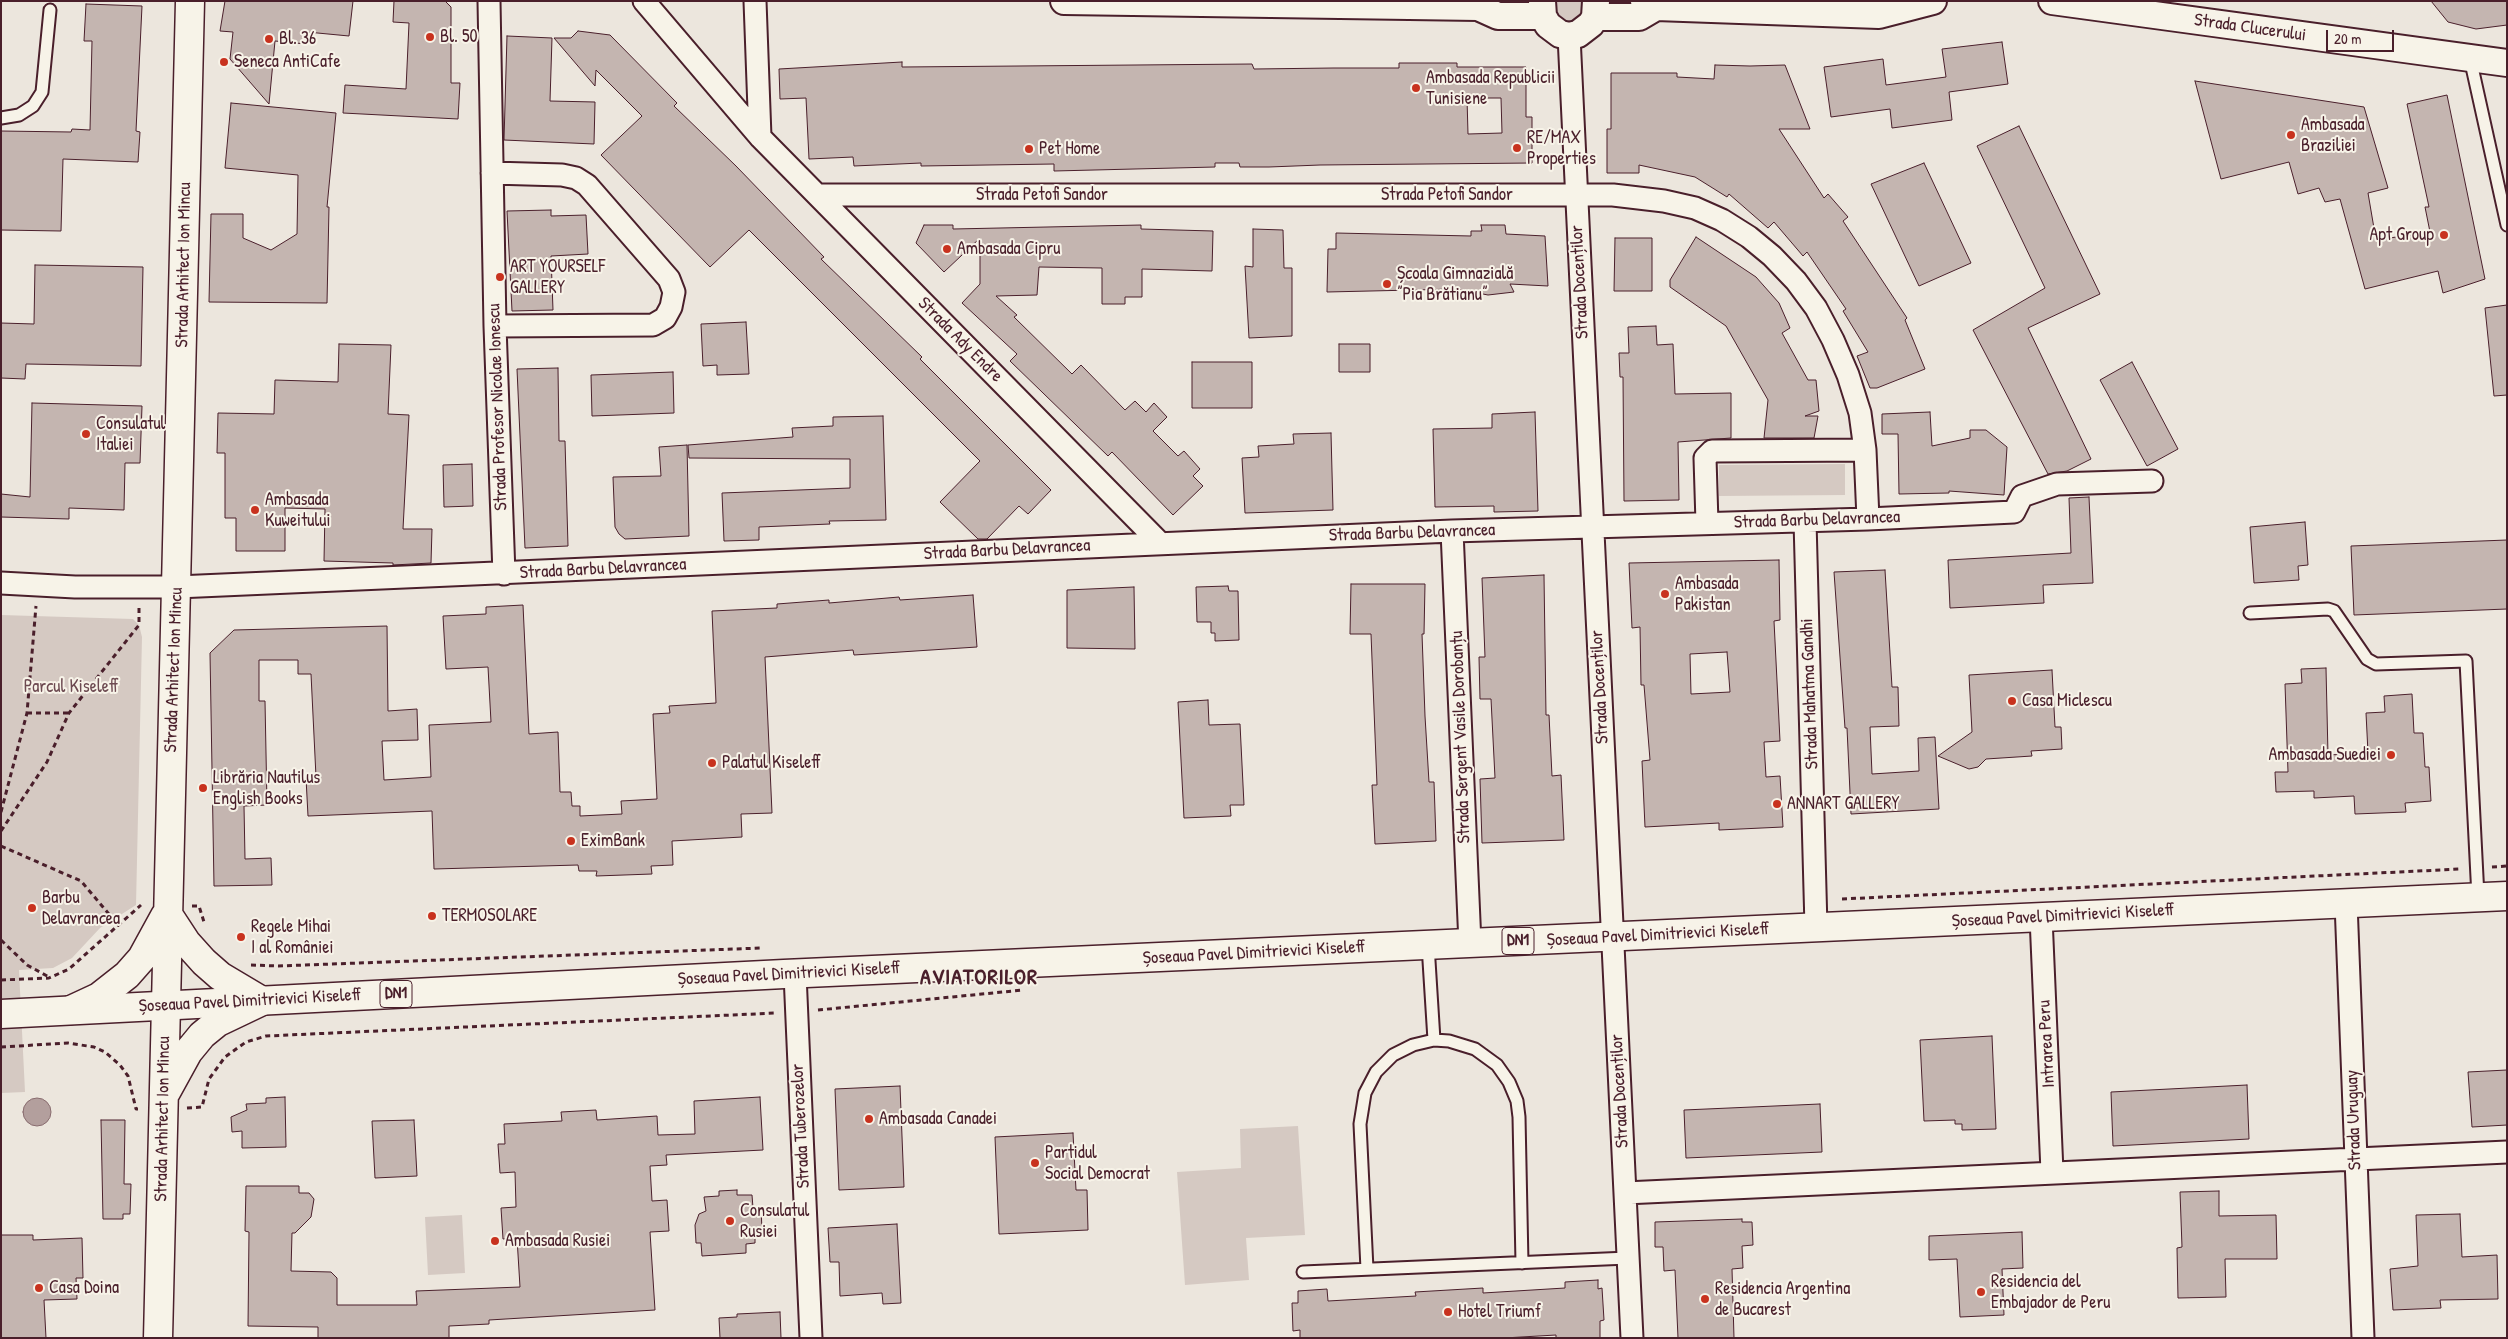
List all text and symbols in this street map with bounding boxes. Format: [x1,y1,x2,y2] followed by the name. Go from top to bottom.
[2193,9,2307,47] street label: Strada Clucerului
[2328,20,2396,52] scale bar
[440,26,478,48] place label: Bl. 50
[279,28,316,50] place label: Bl. 36
[2334,28,2361,49] text: 20 m
[424,31,436,43] marker: Bl. 50
[263,33,275,45] marker: Bl. 36
[234,51,341,73] place label: Seneca AntiCafe
[218,56,230,68] marker: Seneca AntiCafe
[1426,67,1555,110] place label: Ambasada Republicii Tunisiene
[1410,82,1422,94] marker: Ambasada Republicii Tunisiene
[2301,114,2365,156] place label: Ambasada Braziliei
[1527,127,1596,170] place label: RE/MAX Properties
[2285,129,2297,141] marker: Ambasada Braziliei
[1039,138,1100,160] place label: Pet Home
[1511,142,1523,154] marker: RE/MAX Properties
[1023,143,1035,155] marker: Pet Home
[172,182,196,348] street label: Strada Arhitect Ion Mincu
[976,184,1108,206] street label: Strada Petofi Sandor
[1381,184,1513,206] street label: Strada Petofi Sandor
[2369,224,2434,246] place label: Apt Group
[1566,225,1594,339] street label: Strada Docenților
[2438,229,2450,241] marker: Apt Group
[957,238,1060,260] place label: Ambasada Cipru
[941,243,953,255] marker: Ambasada Cipru
[510,256,605,298] place label: ART YOURSELF GALLERY
[1397,263,1513,306] place label: Școala Gimnazială ”Pia Brătianu”
[494,271,506,283] marker: ART YOURSELF GALLERY
[1381,278,1393,290] marker: Școala Gimnazială ”Pia Brătianu”
[913,293,1007,387] street label: Strada Ady Endre
[484,303,512,511] street label: Strada Profesor Nicolae Ionescu
[96,413,165,456] place label: Consulatul Italiei
[80,428,92,440] marker: Consulatul Italiei
[265,489,331,532] place label: Ambasada Kuweitului
[249,504,261,516] marker: Ambasada Kuweitului
[1733,506,1901,534] street label: Strada Barbu Delavrancea
[1328,519,1496,547] street label: Strada Barbu Delavrancea
[923,535,1091,565] street label: Strada Barbu Delavrancea
[519,554,687,584] street label: Strada Barbu Delavrancea
[1675,573,1739,616] place label: Ambasada Pakistan
[160,587,188,753] street label: Strada Arhitect Ion Mincu
[1659,588,1671,600] marker: Ambasada Pakistan
[1797,618,1823,770] street label: Strada Mahatma Gandhi
[1446,630,1476,844] street label: Strada Sergent Vasile Dorobanțu
[1586,630,1614,744] street label: Strada Docenților
[24,676,118,698] park label: Parcul Kiseleff
[2022,690,2112,712] place label: Casa Miclescu
[2006,695,2018,707] marker: Casa Miclescu
[2268,744,2381,766] place label: Ambasada Suediei
[2385,749,2397,761] marker: Ambasada Suediei
[722,752,821,774] place label: Palatul Kiseleff
[706,757,718,769] marker: Palatul Kiseleff
[213,767,320,810] place label: Librăria Nautilus English Books
[197,782,209,794] marker: Librăria Nautilus English Books
[1787,793,1899,815] place label: ANNART GALLERY
[1771,798,1783,810] marker: ANNART GALLERY
[581,830,645,852] place label: EximBank
[565,835,577,847] marker: EximBank
[42,887,120,930] place label: Barbu Delavrancea
[1951,899,2175,933] street label: Șoseaua Pavel Dimitrievici Kiseleff
[26,902,38,914] marker: Barbu Delavrancea
[442,905,537,927] place label: TERMOSOLARE
[426,910,438,922] marker: TERMOSOLARE
[251,916,333,959] place label: Regele Mihai I al României
[1546,918,1770,952] street label: Șoseaua Pavel Dimitrievici Kiseleff
[1502,928,1534,954] road number: DN1
[235,931,247,943] marker: Regele Mihai I al României
[1142,936,1366,970] street label: Șoseaua Pavel Dimitrievici Kiseleff
[677,957,901,991] street label: Șoseaua Pavel Dimitrievici Kiseleff
[919,965,1039,991] district label: AVIATORILOR
[380,981,412,1008] road number: DN1
[138,984,362,1018] street label: Șoseaua Pavel Dimitrievici Kiseleff
[2034,1000,2060,1088] street label: Intrarea Peru
[1606,1034,1634,1148] street label: Strada Docenților
[151,1036,175,1202] street label: Strada Arhitect Ion Mincu
[787,1063,815,1189] street label: Strada Tuberozelor
[2341,1069,2367,1171] street label: Strada Uruguay
[879,1108,997,1130] place label: Ambasada Canadei
[863,1113,875,1125] marker: Ambasada Canadei
[1045,1142,1150,1184] place label: Partidul Social Democrat
[1029,1157,1041,1169] marker: Partidul Social Democrat
[740,1200,809,1242] place label: Consulatul Rusiei
[724,1215,736,1227] marker: Consulatul Rusiei
[505,1230,610,1252] place label: Ambasada Rusiei
[489,1235,501,1247] marker: Ambasada Rusiei
[1991,1271,2111,1314] place label: Residencia del Embajador de Peru
[49,1277,119,1299] place label: Casa Doina
[1715,1278,1850,1320] place label: Residencia Argentina de Bucarest
[33,1282,45,1294] marker: Casa Doina
[1975,1286,1987,1298] marker: Residencia del Embajador de Peru
[1699,1293,1711,1305] marker: Residencia Argentina de Bucarest
[1458,1301,1541,1323] place label: Hotel Triumf
[1442,1306,1454,1318] marker: Hotel Triumf

